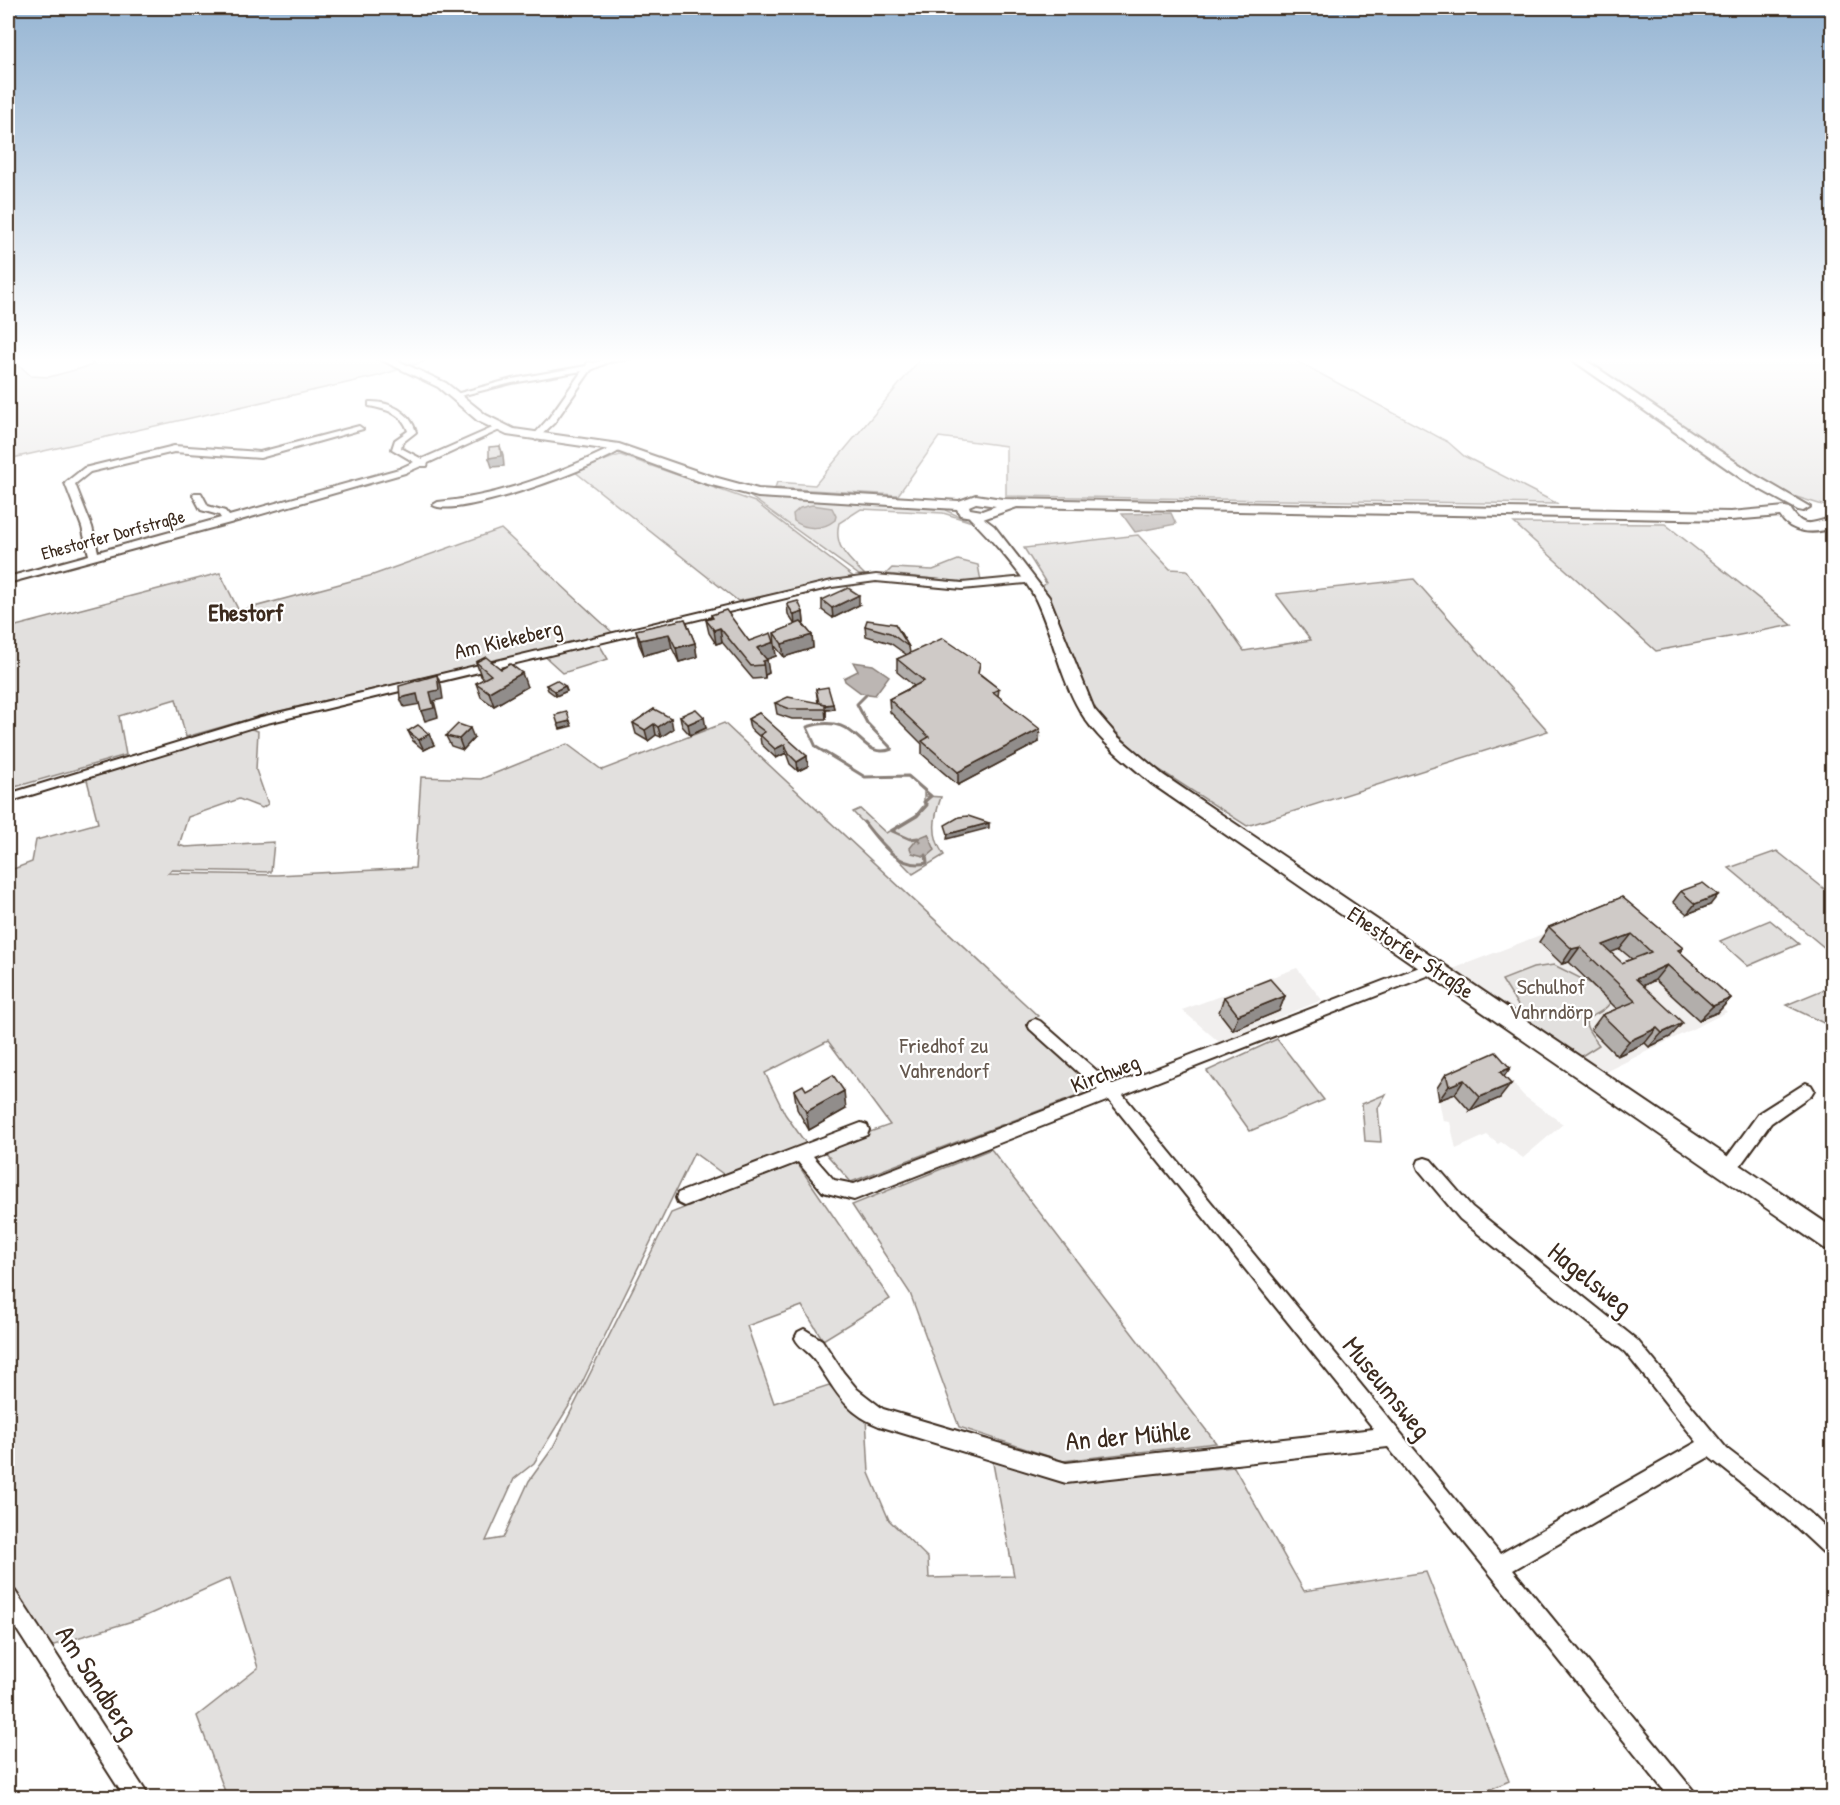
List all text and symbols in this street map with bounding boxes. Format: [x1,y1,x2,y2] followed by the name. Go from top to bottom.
[38,503,187,566] street label: Ehestorfer Dorfstraße
[208,596,284,628] district label: Ehestorf
[451,612,565,666] street label: Am Kiekeberg
[1342,899,1480,1006] street label: Ehestorfer Straße
[1509,971,1594,1026] park label: Schulhof Vahrndörp
[898,1030,990,1085] park label: Friedhof zu Vahrendorf
[1066,1046,1144,1100] street label: Kirchweg
[1540,1233,1640,1324] street label: Hagelsweg
[1334,1328,1440,1447] street label: Museumsweg
[1064,1412,1192,1458] street label: An der Mühle
[47,1618,148,1745] street label: Am Sandberg

